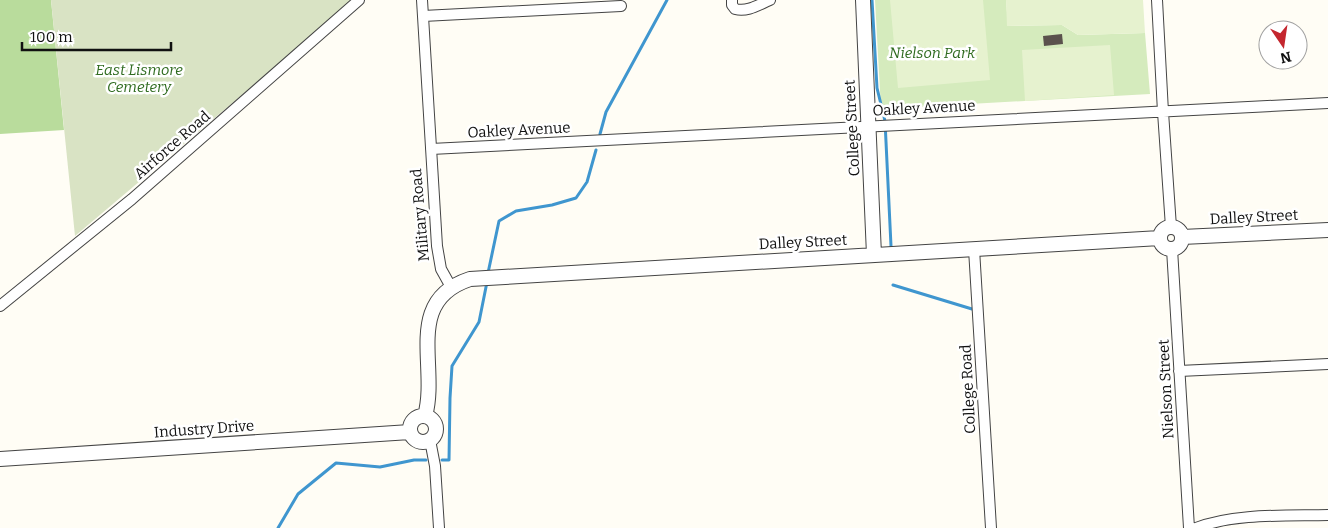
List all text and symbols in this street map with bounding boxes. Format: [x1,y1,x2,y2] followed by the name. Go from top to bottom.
[22,20,171,52] scale bar
[1258,20,1308,70] north arrow
[30,28,73,46] text: 100 m
[889,44,976,62] park label: Nielson Park
[1278,48,1293,67] text: N
[95,61,183,96] park label: East Lismore Cemetery
[840,79,864,177] street label: College Street
[872,96,976,120] street label: Oakley Avenue
[130,107,214,183] street label: Airforce Road
[467,118,571,142] street label: Oakley Avenue
[407,168,433,262] street label: Military Road
[1209,206,1299,228] street label: Dalley Street
[758,231,848,253] street label: Dalley Street
[1154,338,1178,439] street label: Nielson Street
[957,344,979,434] street label: College Road
[153,417,255,441] street label: Industry Drive

